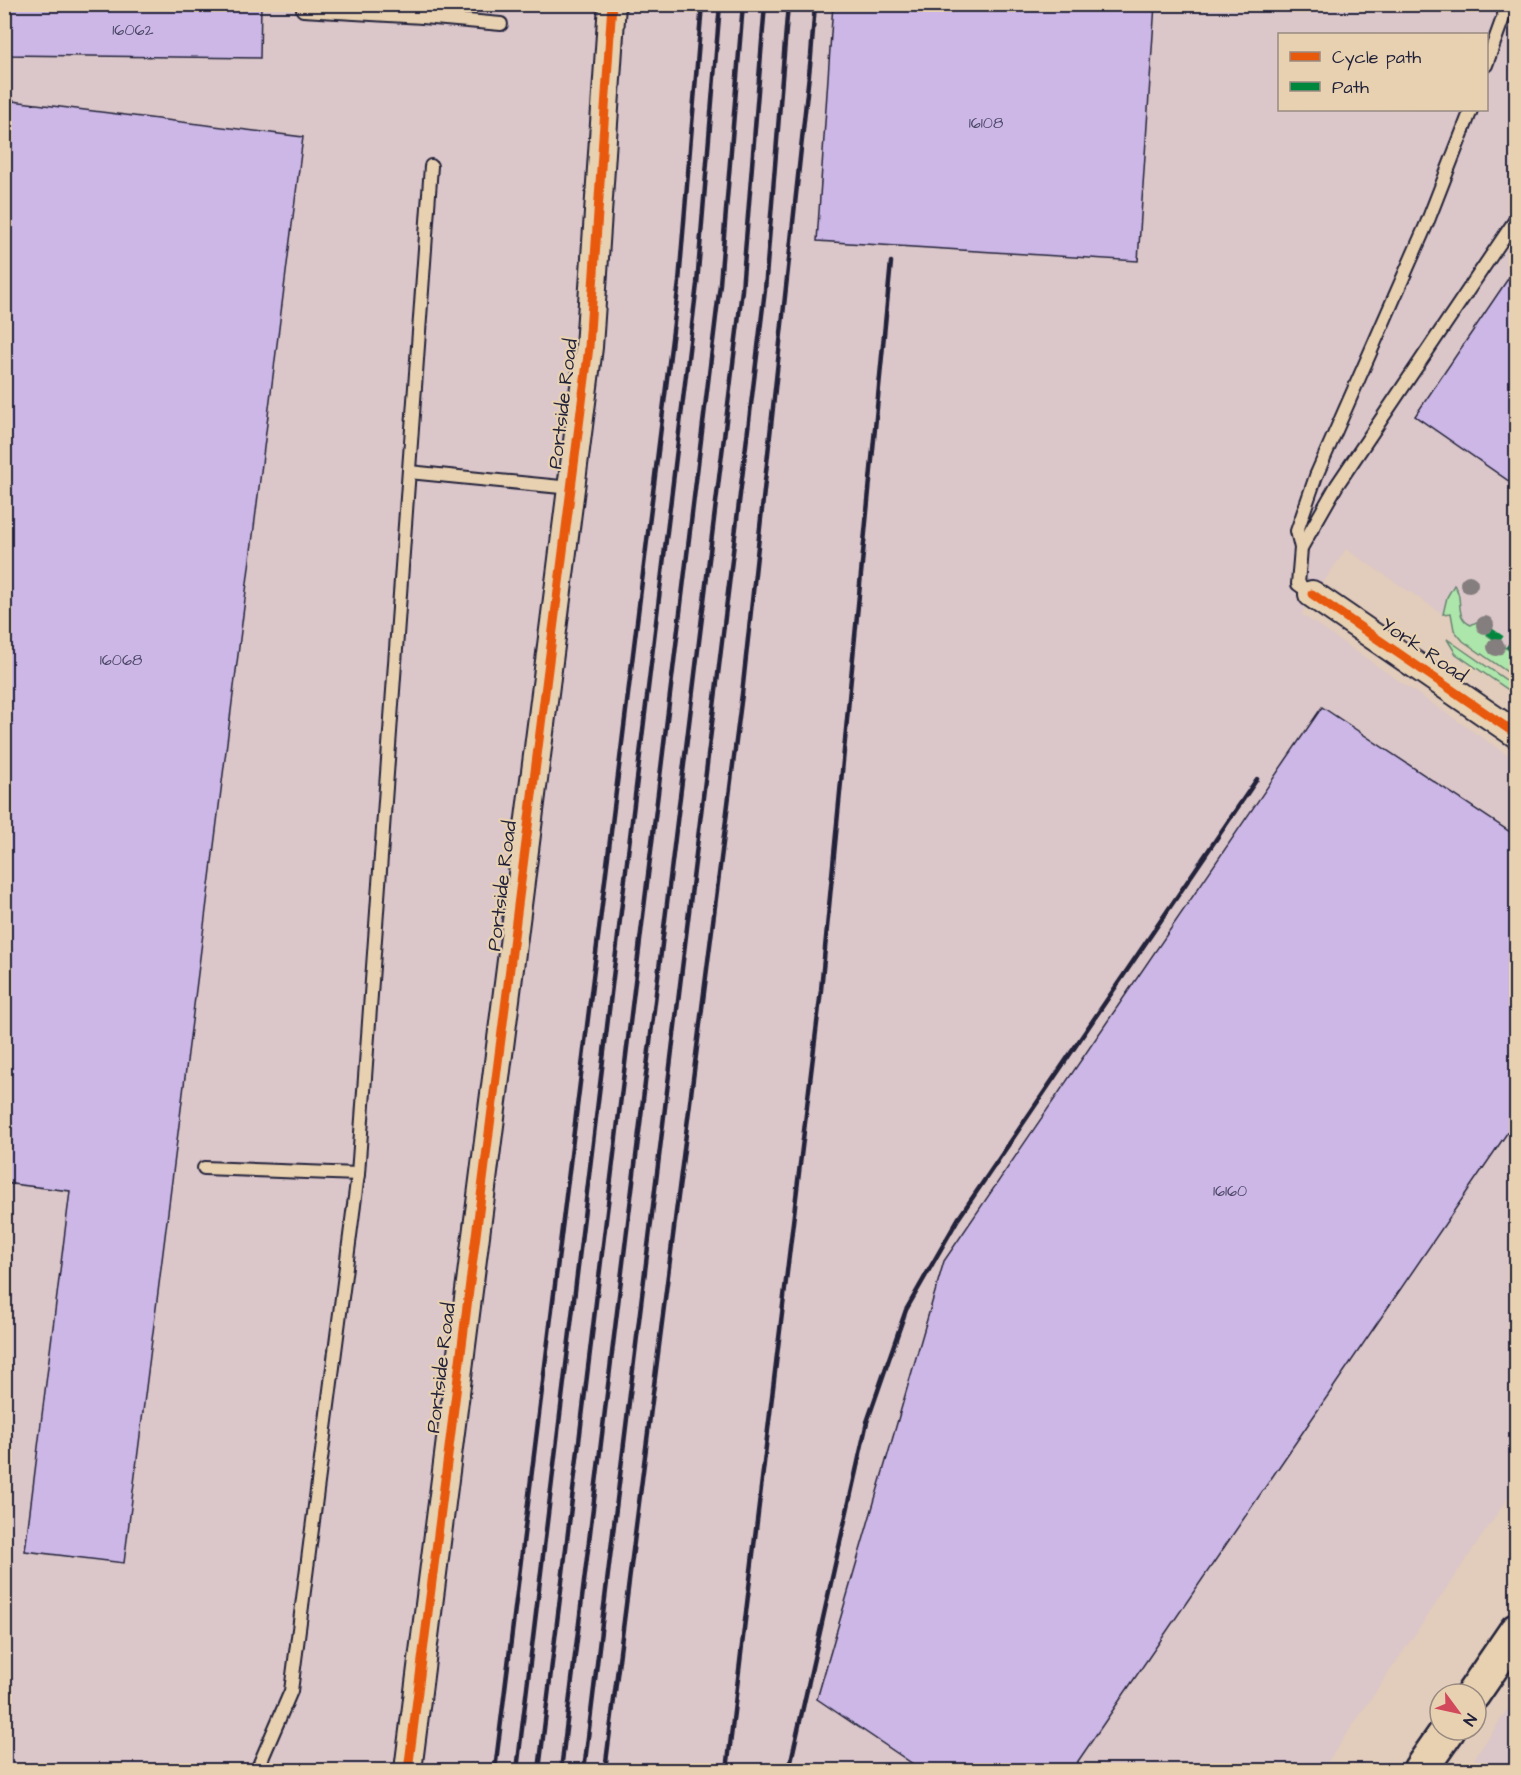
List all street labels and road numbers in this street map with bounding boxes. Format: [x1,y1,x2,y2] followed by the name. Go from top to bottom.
[541,337,585,471] street label: Portside Road
[1375,611,1473,689] street label: York Road
[480,819,524,953] street label: Portside Road
[419,1301,463,1435] street label: Portside Road

